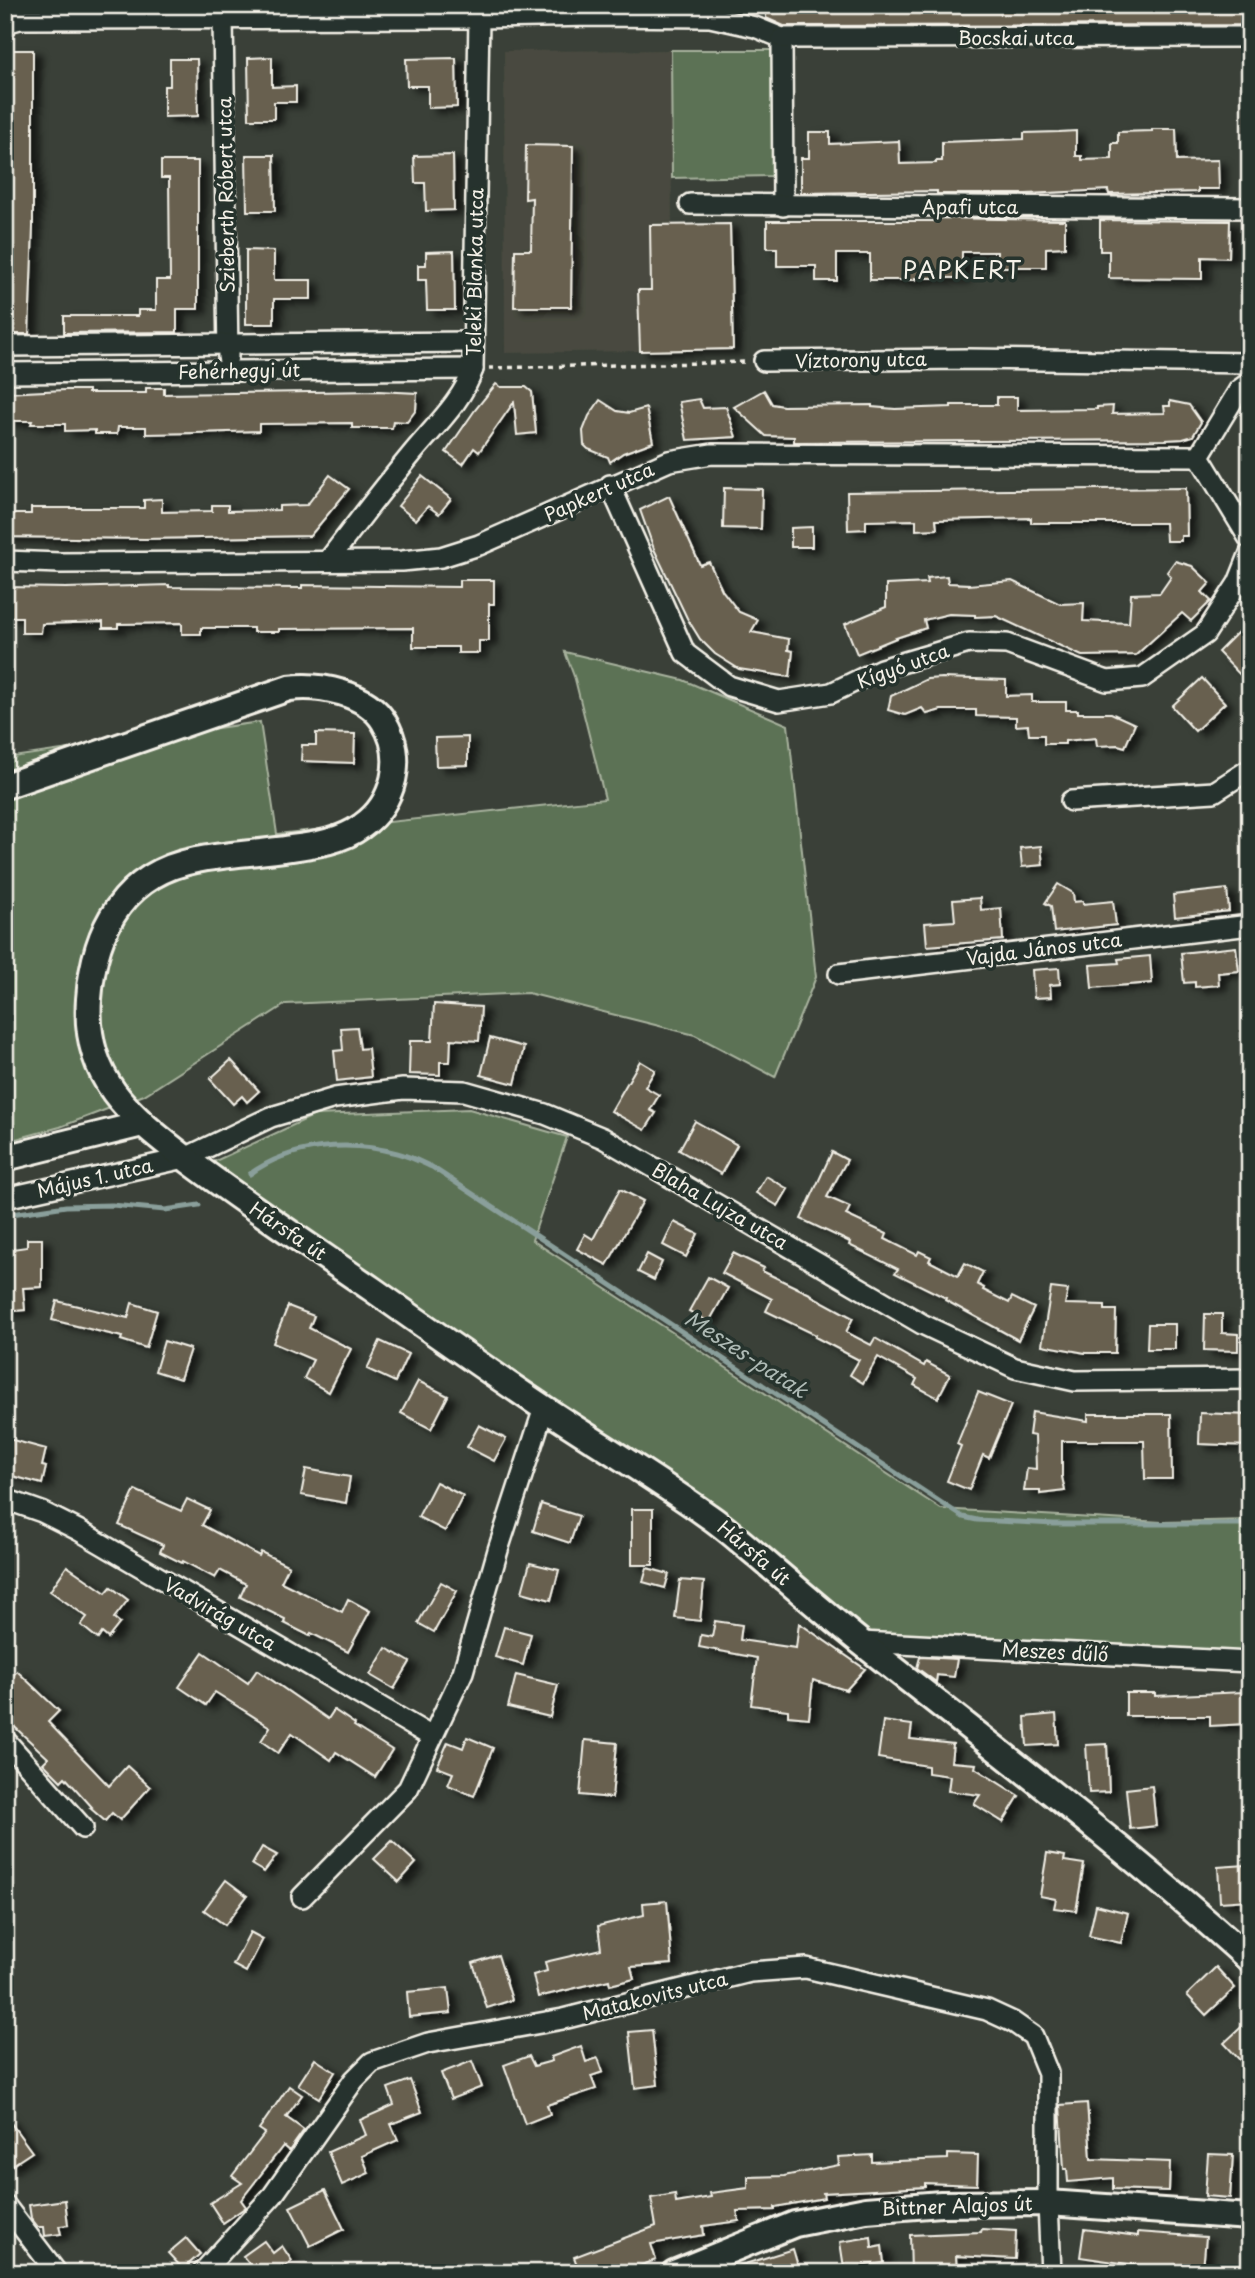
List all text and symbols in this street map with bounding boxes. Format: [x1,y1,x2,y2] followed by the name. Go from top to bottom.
[958,23,1074,51] street label: Bocskai utca
[209,96,241,293] street label: Szieberth Róbert utca
[459,188,489,356] street label: Teleki Blanka utca
[922,192,1018,220] street label: Apafi utca
[903,252,1023,287] district label: PAPKERT
[795,344,927,374] street label: Víztorony utca
[178,355,301,385] street label: Fehérhegyi út
[539,454,658,528] street label: Papkert utca
[853,635,953,695] street label: Kígyó utca
[965,925,1123,971] street label: Vajda János utca
[34,1150,156,1204] street label: Május 1. utca
[647,1155,794,1256] street label: Blaha Lujza utca
[244,1194,333,1267] street label: Hársfa út
[679,1302,816,1406] water label: Meszes-patak
[712,1513,798,1591] street label: Hársfa út
[159,1570,282,1657] street label: Vadvirág utca
[1001,1634,1109,1668] street label: Meszes dűlő
[579,1963,730,2027] street label: Matakovits utca
[881,2188,1033,2222] street label: Bittner Alajos út

